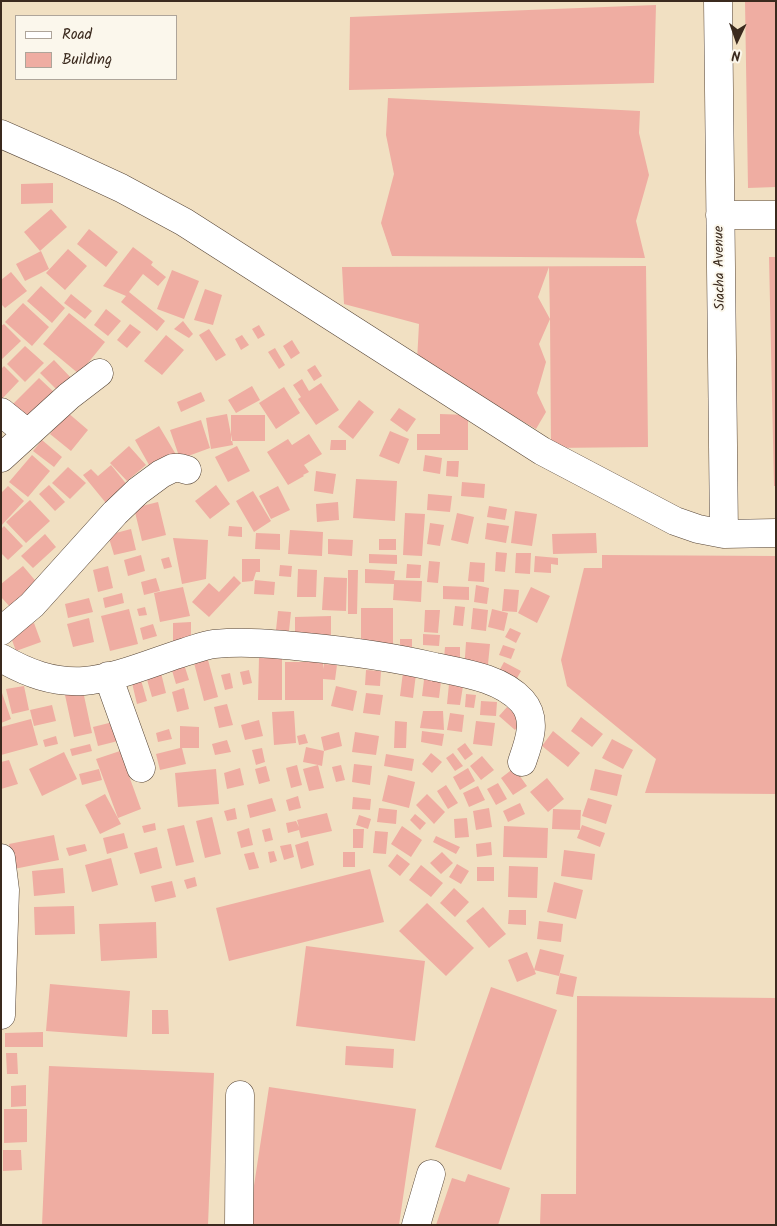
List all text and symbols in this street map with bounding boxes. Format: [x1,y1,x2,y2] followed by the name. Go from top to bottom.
[15,15,178,80] legend
[712,15,762,65] north arrow
[62,23,92,47] text: Road
[731,44,741,66] text: N
[62,48,112,72] text: Building
[712,226,730,310] street label: Siacha Avenue

